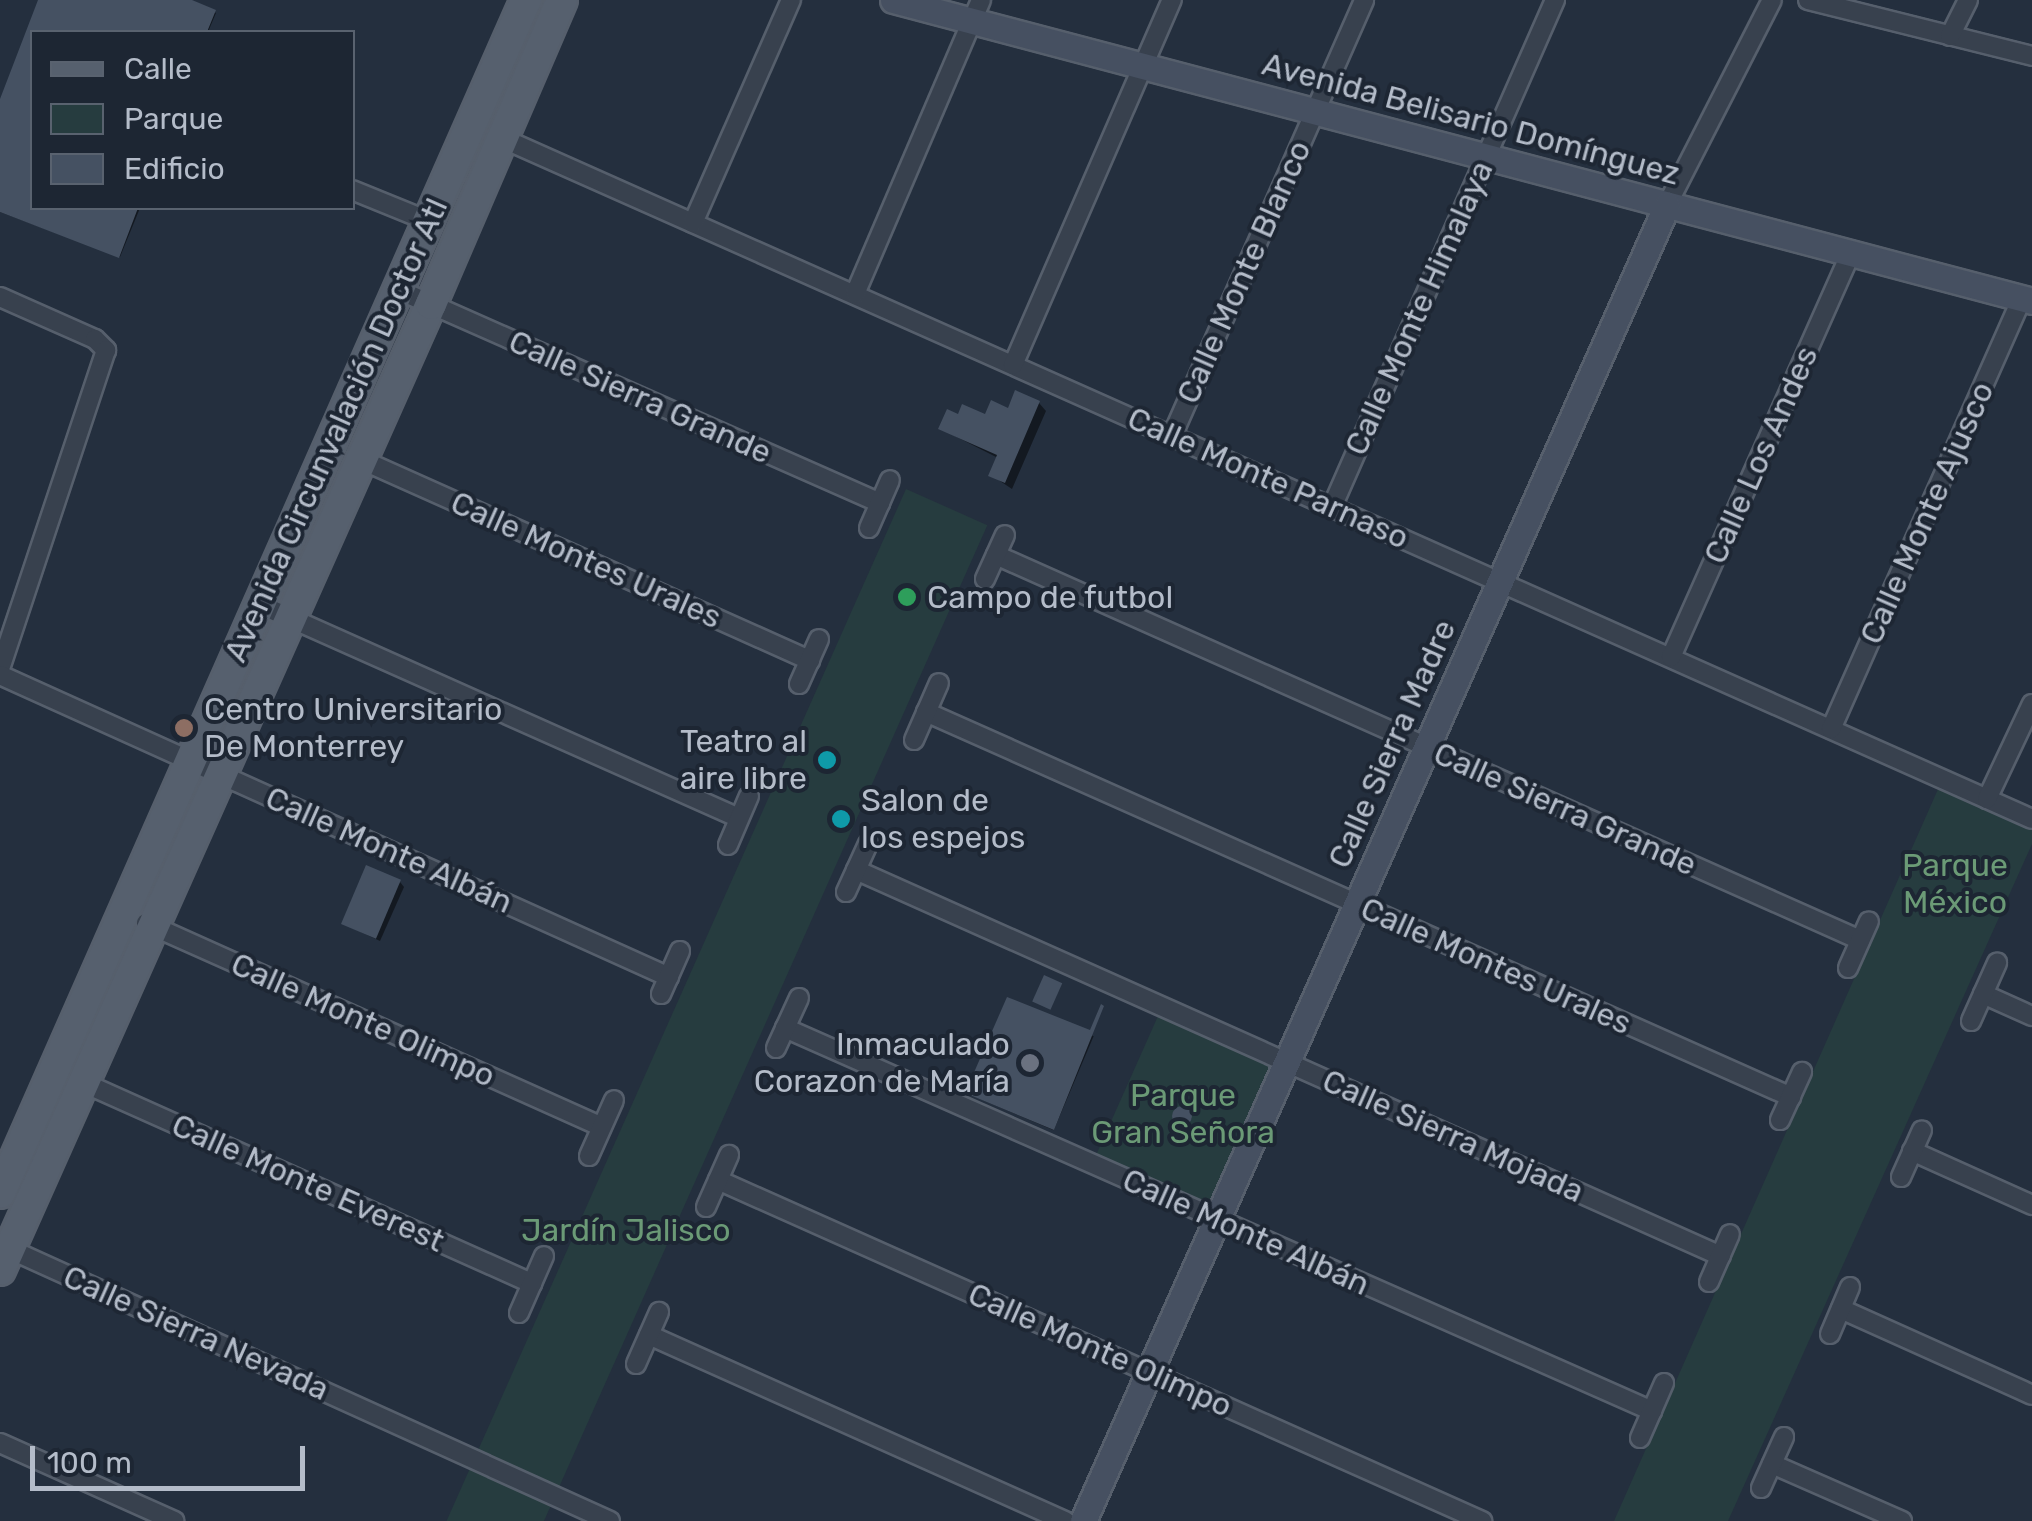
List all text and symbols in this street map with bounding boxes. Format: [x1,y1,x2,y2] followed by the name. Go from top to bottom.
[30,30,355,210] legend
[1258,45,1684,193] street label: Avenida Belisario Domínguez
[124,51,192,87] text: Calle
[124,101,223,137] text: Parque
[1169,135,1319,409] street label: Calle Monte Blanco
[124,151,225,187] text: Edificio
[1337,155,1501,461] street label: Calle Monte Himalaya
[216,192,456,668] street label: Avenida Circunvalación Doctor Atl
[503,322,777,472] street label: Calle Sierra Grande
[1696,340,1826,570] street label: Calle Los Andes
[1852,376,2002,650] street label: Calle Monte Ajusco
[1122,399,1414,557] street label: Calle Monte Parnaso
[445,483,727,637] street label: Calle Montes Urales
[927,578,1174,616] place label: Campo de futbol
[896,586,918,608] marker: Campo de futbol
[1320,614,1464,874] street label: Calle Sierra Madre
[204,691,502,766] place label: Centro Universitario De Monterrey
[173,717,195,739] marker: Centro Universitario De Monterrey
[680,723,807,798] place label: Teatro al aire libre
[1428,734,1702,884] street label: Calle Sierra Grande
[816,749,838,771] marker: Teatro al aire libre
[259,778,519,922] street label: Calle Monte Albán
[861,782,1025,857] place label: Salon de los espejos
[830,808,852,830] marker: Salon de los espejos
[1902,847,2008,922] park label: Parque México
[1355,889,1637,1043] street label: Calle Montes Urales
[225,945,501,1095] street label: Calle Monte Olimpo
[754,1026,1010,1101] place label: Inmaculado Corazon de María
[1019,1052,1041,1074] marker: Inmaculado Corazon de María
[1317,1061,1589,1211] street label: Calle Sierra Mojada
[1091,1077,1275,1152] park label: Parque Gran Señora
[166,1106,450,1260] street label: Calle Monte Everest
[1116,1160,1376,1304] street label: Calle Monte Albán
[521,1211,731,1249] park label: Jardín Jalisco
[57,1257,335,1409] street label: Calle Sierra Nevada
[962,1275,1238,1425] street label: Calle Monte Olimpo
[35,1426,310,1488] scale bar
[47,1445,132,1481] text: 100 m

